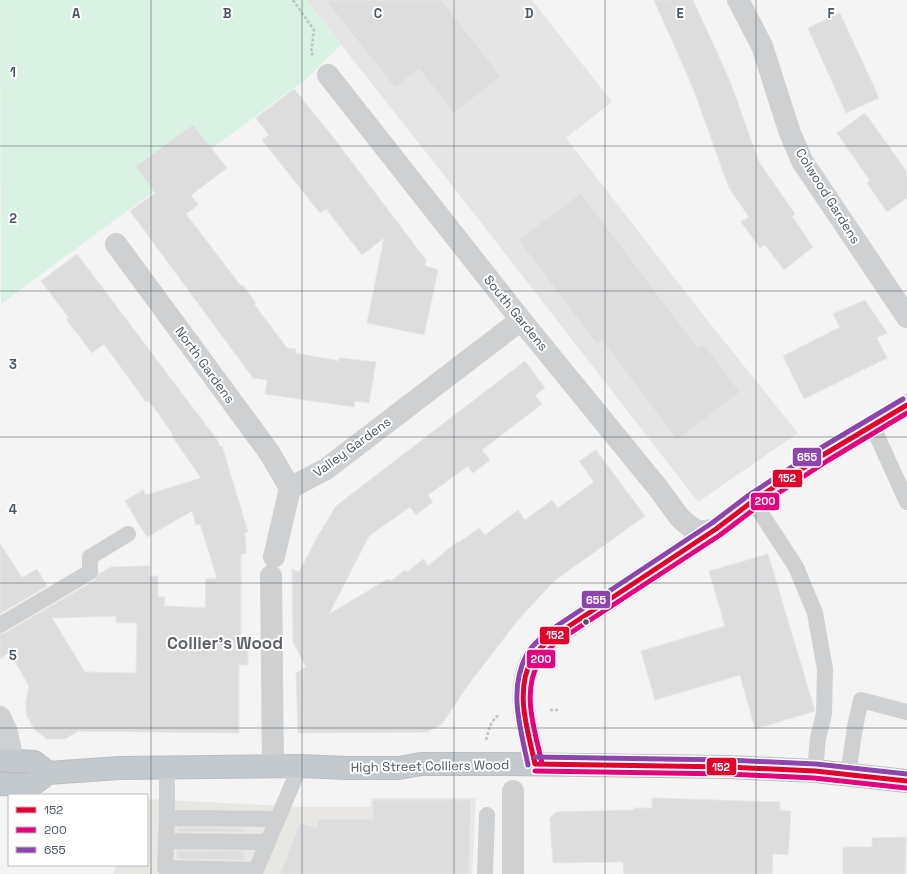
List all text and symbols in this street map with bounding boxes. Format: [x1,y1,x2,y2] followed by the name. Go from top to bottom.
[72,5,81,22] text: A
[223,5,232,22] text: B
[374,5,382,22] text: C
[525,5,534,22] text: D
[676,5,684,22] text: E
[828,5,835,22] text: F
[10,64,16,81] text: 1
[792,145,864,247] street label: Colwood Gardens
[9,210,17,227] text: 2
[480,272,552,355] street label: South Gardens
[172,323,239,407] street label: North Gardens
[9,356,17,373] text: 3
[310,413,394,481] street label: Valley Gardens
[792,447,822,467] line badge: 655
[797,450,817,464] text: 655
[772,469,803,488] line badge: 152
[778,471,796,485] text: 152
[750,492,780,511] line badge: 200
[755,494,775,508] text: 200
[9,501,17,518] text: 4
[581,590,611,609] line badge: 655
[586,593,606,607] text: 655
[581,617,591,627] unlabelled marker
[539,626,570,645] line badge: 152
[546,628,564,642] text: 152
[167,632,283,654] district label: Collier's Wood
[9,647,17,664] text: 5
[526,649,556,669] line badge: 200
[531,652,551,666] text: 200
[351,756,509,776] street label: High Street Colliers Wood
[706,757,737,776] line badge: 152
[712,760,730,774] text: 152
[8,794,148,866] legend
[44,802,63,818] text: 152
[44,822,67,838] text: 200
[44,842,66,858] text: 655

